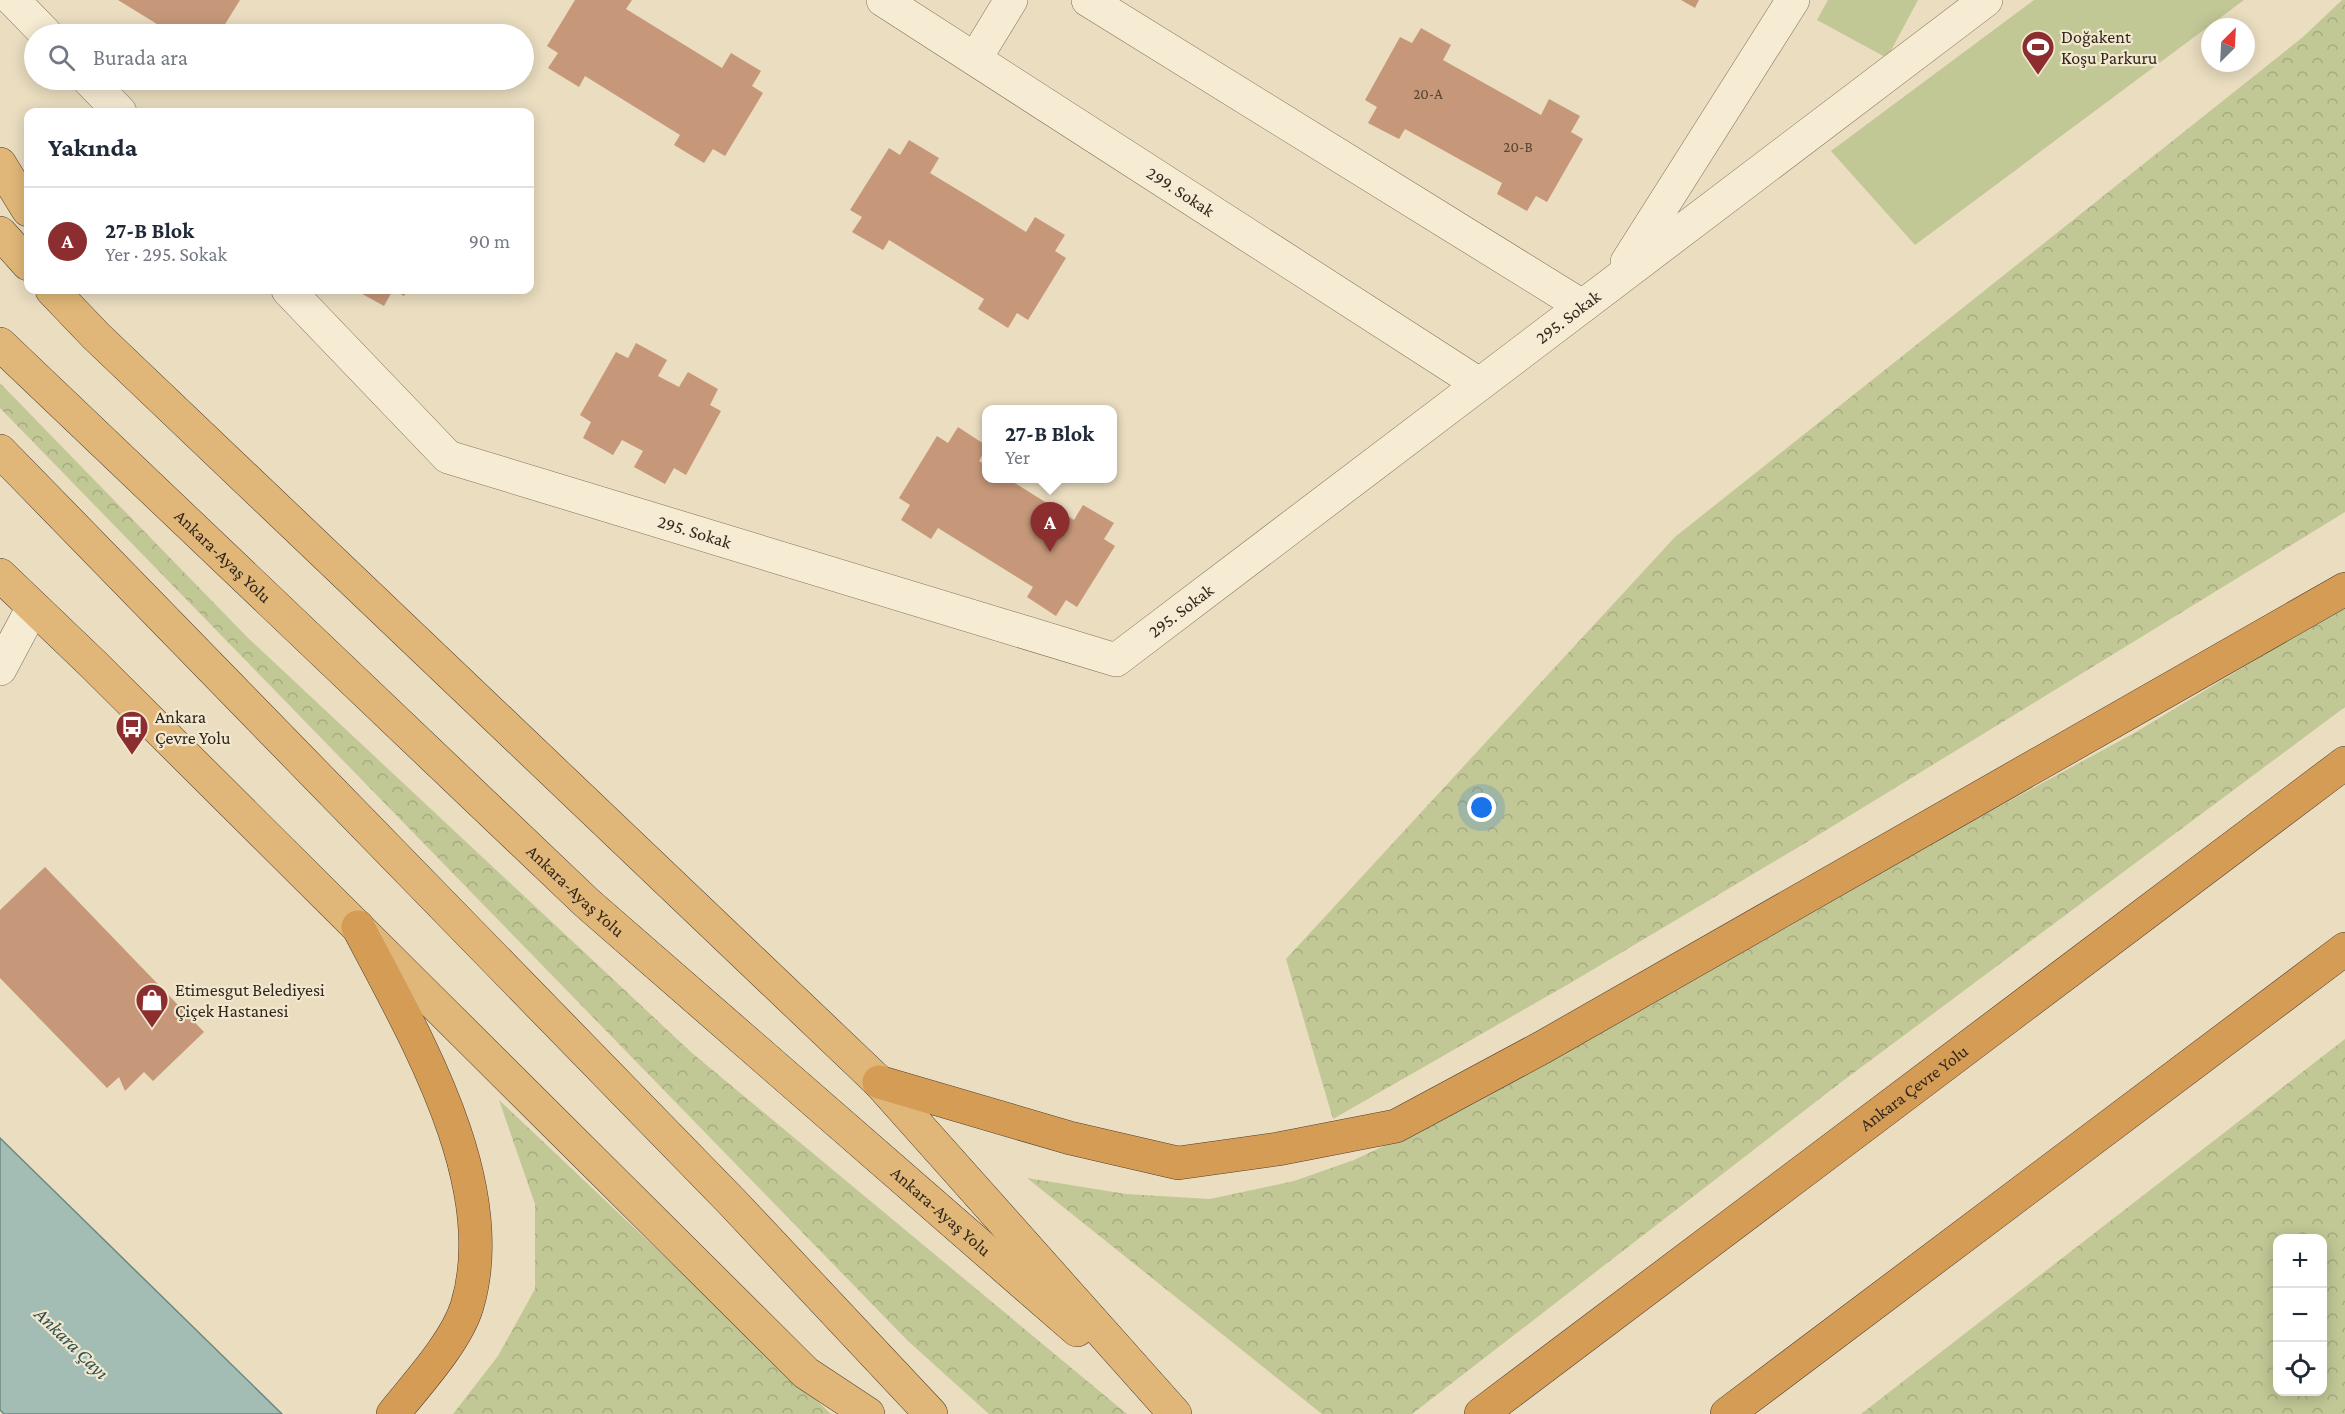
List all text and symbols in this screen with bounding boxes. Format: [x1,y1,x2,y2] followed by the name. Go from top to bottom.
[2201,18,2255,72] north arrow
[24,24,534,90] search box
[2061,27,2158,68] place label: Doğakent Koşu Parkuru
[2020,29,2056,76] sports icon: Doğakent Koşu Parkuru
[45,41,78,74] icon: search
[93,45,188,70] text: Burada ara
[1413,86,1443,102] house number: 20-A
[48,133,137,162] text: Yakında
[1503,139,1533,155] house number: 20-B
[1143,163,1219,221] street label: 299. Sokak
[105,218,194,243] text: 27-B Blok
[62,230,73,252] text: A
[469,230,510,252] text: 90 m
[105,243,227,265] text: Yer · 295. Sokak
[1532,286,1605,348] street label: 295. Sokak
[982,405,1117,483] popup
[1005,421,1094,446] text: 27-B Blok
[1005,446,1030,468] text: Yer
[1030,502,1070,552] pin: A
[171,506,276,607] street label: Ankara-Ayaş Yolu
[655,511,734,553] street label: 295. Sokak
[1145,579,1218,642] street label: 295. Sokak
[155,707,231,748] place label: Ankara Çevre Yolu
[114,709,150,756] bus stop icon: Ankara Çevre Yolu
[1467,793,1496,822] your location
[522,841,629,941] street label: Ankara-Ayaş Yolu
[175,980,325,1021] place label: Etimesgut Belediyesi Çiçek Hastanesi
[134,982,170,1029] shop icon: Etimesgut Belediyesi Çiçek Hastanesi
[1856,1040,1972,1135] street label: Ankara Çevre Yolu
[887,1162,995,1261] street label: Ankara-Ayaş Yolu
[2273,1234,2327,1396] map controls
[2273,1234,2327,1288] button: +
[2273,1288,2327,1342] button: −
[29,1302,113,1384] water label: Ankara Çayı
[2273,1342,2327,1396] button: locate

